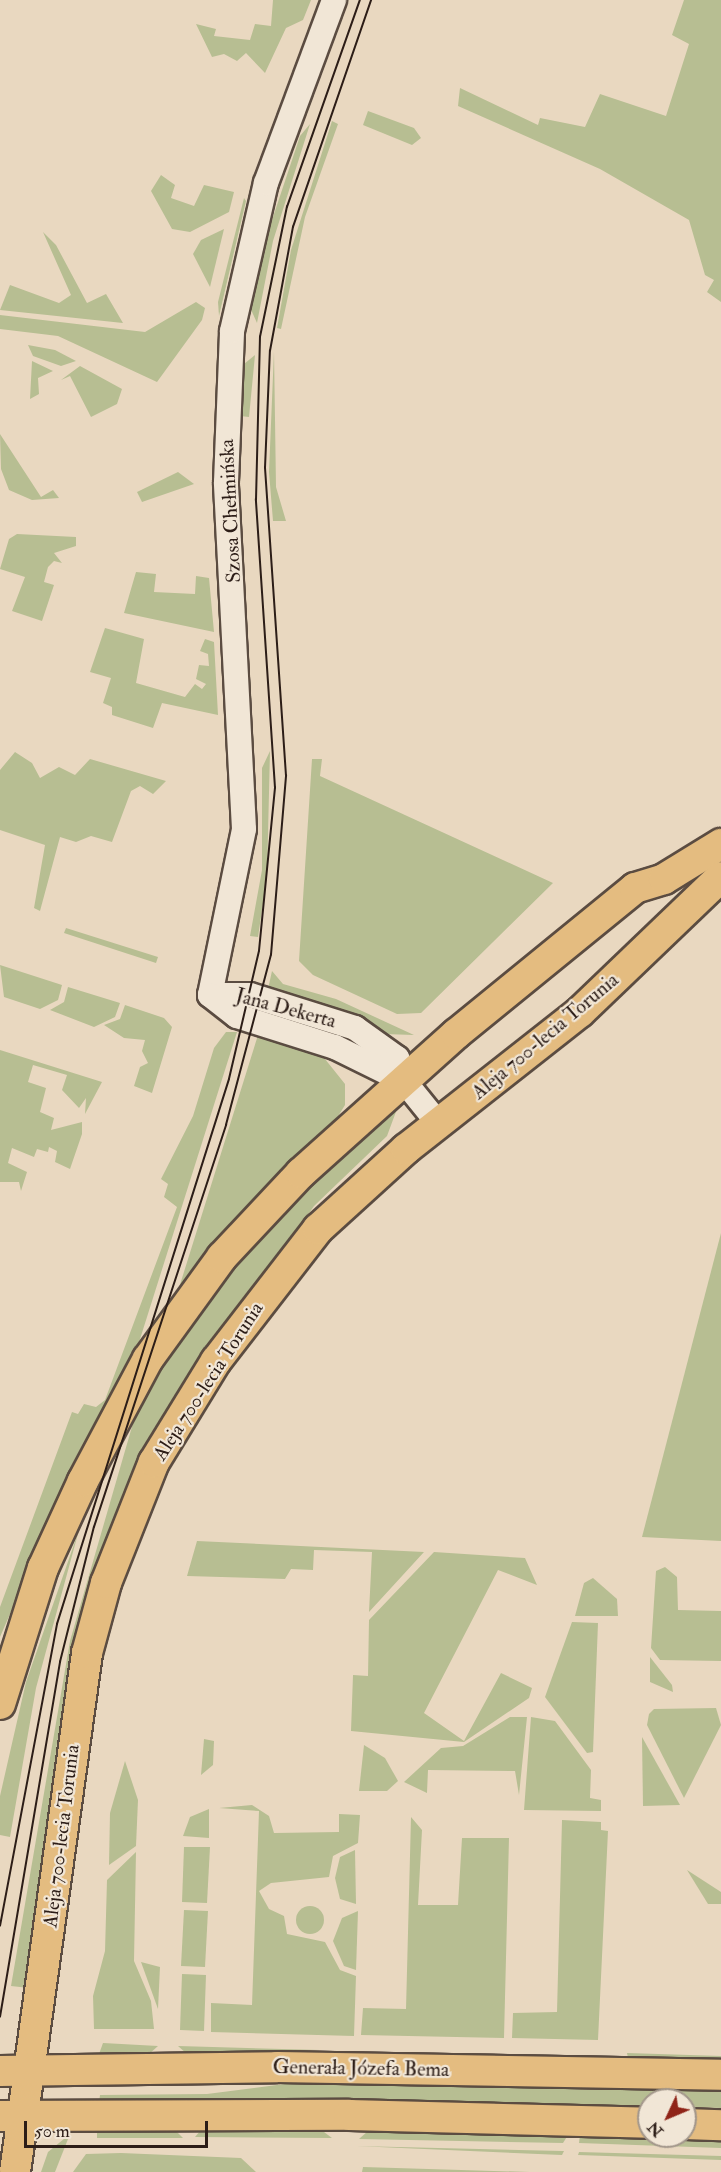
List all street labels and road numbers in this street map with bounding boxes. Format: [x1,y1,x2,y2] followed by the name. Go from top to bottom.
[214,438,246,584] street label: Szosa Chełmińska
[467,968,623,1104] street label: Aleja 700-lecia Torunia
[233,983,339,1033] street label: Jana Dekerta
[148,1297,268,1465] street label: Aleja 700-lecia Torunia
[38,1743,84,1929] street label: Aleja 700-lecia Torunia
[273,2054,449,2082] street label: Generała Józefa Bema

